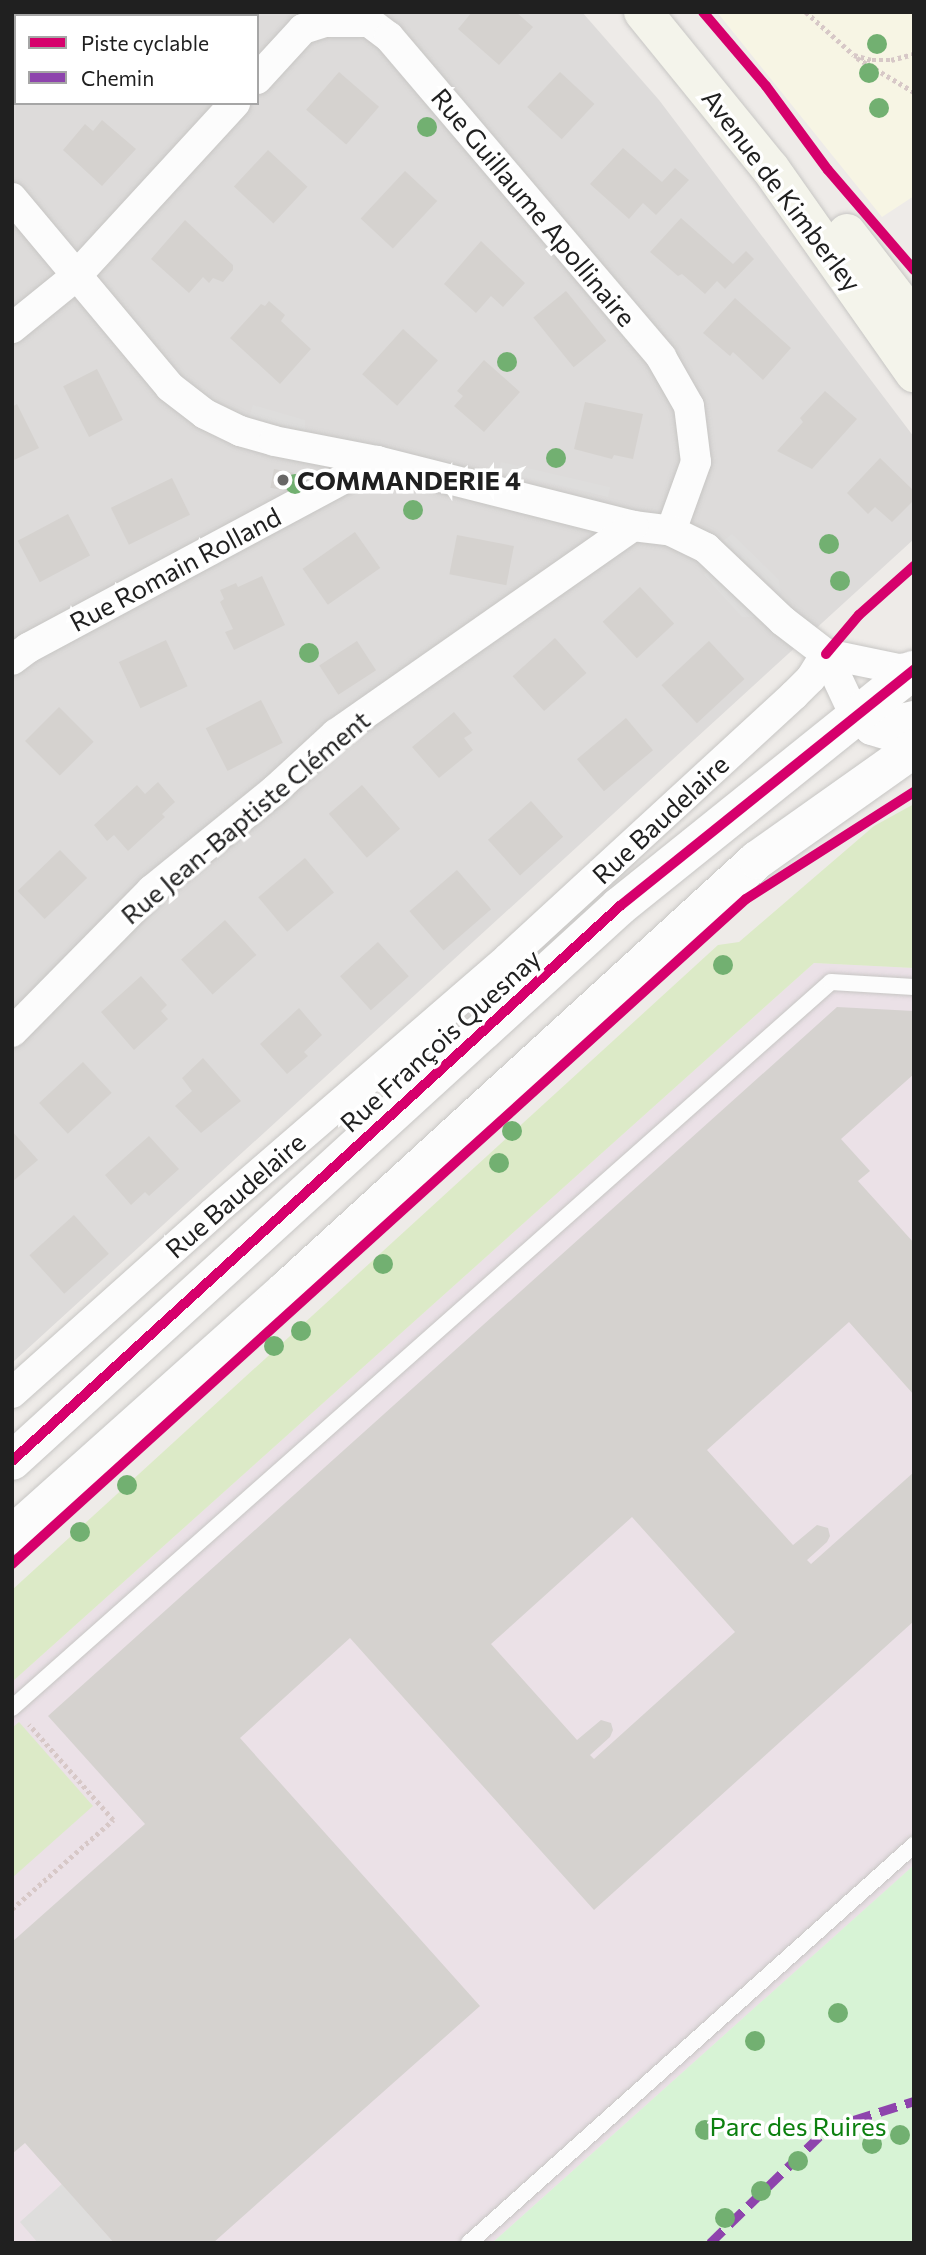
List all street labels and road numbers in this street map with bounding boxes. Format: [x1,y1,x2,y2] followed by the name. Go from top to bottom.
[425,82,643,332] street label: Rue Guillaume Apollinaire
[696,83,868,297] street label: Avenue de Kimberley
[64,500,286,638] street label: Rue Romain Rolland
[114,704,376,930] street label: Rue Jean-Baptiste Clément
[585,748,735,890] street label: Rue Baudelaire
[334,942,546,1138] street label: Rue François Quesnay
[159,1126,311,1264] street label: Rue Baudelaire

